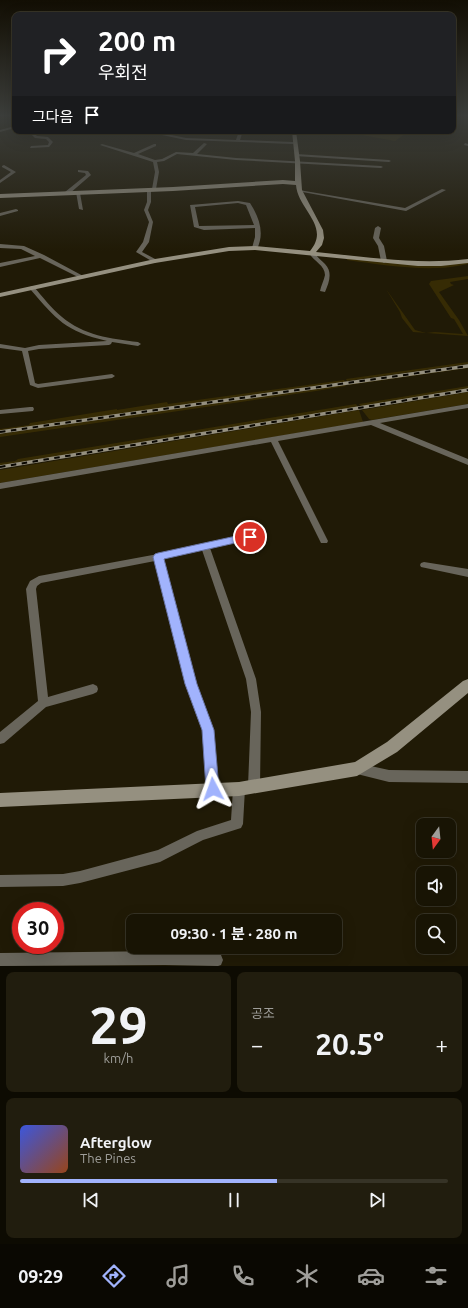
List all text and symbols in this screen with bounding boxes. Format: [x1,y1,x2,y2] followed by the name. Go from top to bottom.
[98,25,176,56] text: 200 m
[32,28,84,80] icon: right
[98,62,148,82] text: 우회전
[81,104,103,126] icon: arrive
[32,108,73,125] text: 그다음
[233,520,267,554] pin
[239,526,261,548] icon: arrive
[192,768,234,810] position arrow
[416,818,456,858] north arrow
[416,818,456,954] map controls
[416,866,456,906] button: sound
[12,902,64,954] speed limit sign: 30
[416,914,456,954] button: search
[171,925,297,942] text: 09:30 · 1 분 · 280 m
[89,996,148,1054] text: 29
[251,1006,275,1020] text: 공조
[315,1027,384,1061] text: 20.5°
[251,1032,263,1057] text: −
[436,1032,448,1057] text: +
[103,1051,134,1065] text: km/h
[80,1134,152,1151] text: Afterglow
[80,1151,136,1165] text: The Pines
[80,1189,102,1211] icon: previous
[223,1189,245,1211] icon: pause
[366,1189,388,1211] icon: next
[100,1262,128,1290] icon: directions
[164,1262,192,1290] icon: music
[229,1262,257,1290] icon: phone
[293,1262,321,1290] icon: climate
[357,1262,385,1290] icon: car
[422,1262,450,1290] icon: filters
[18,1266,63,1286] text: 09:29

